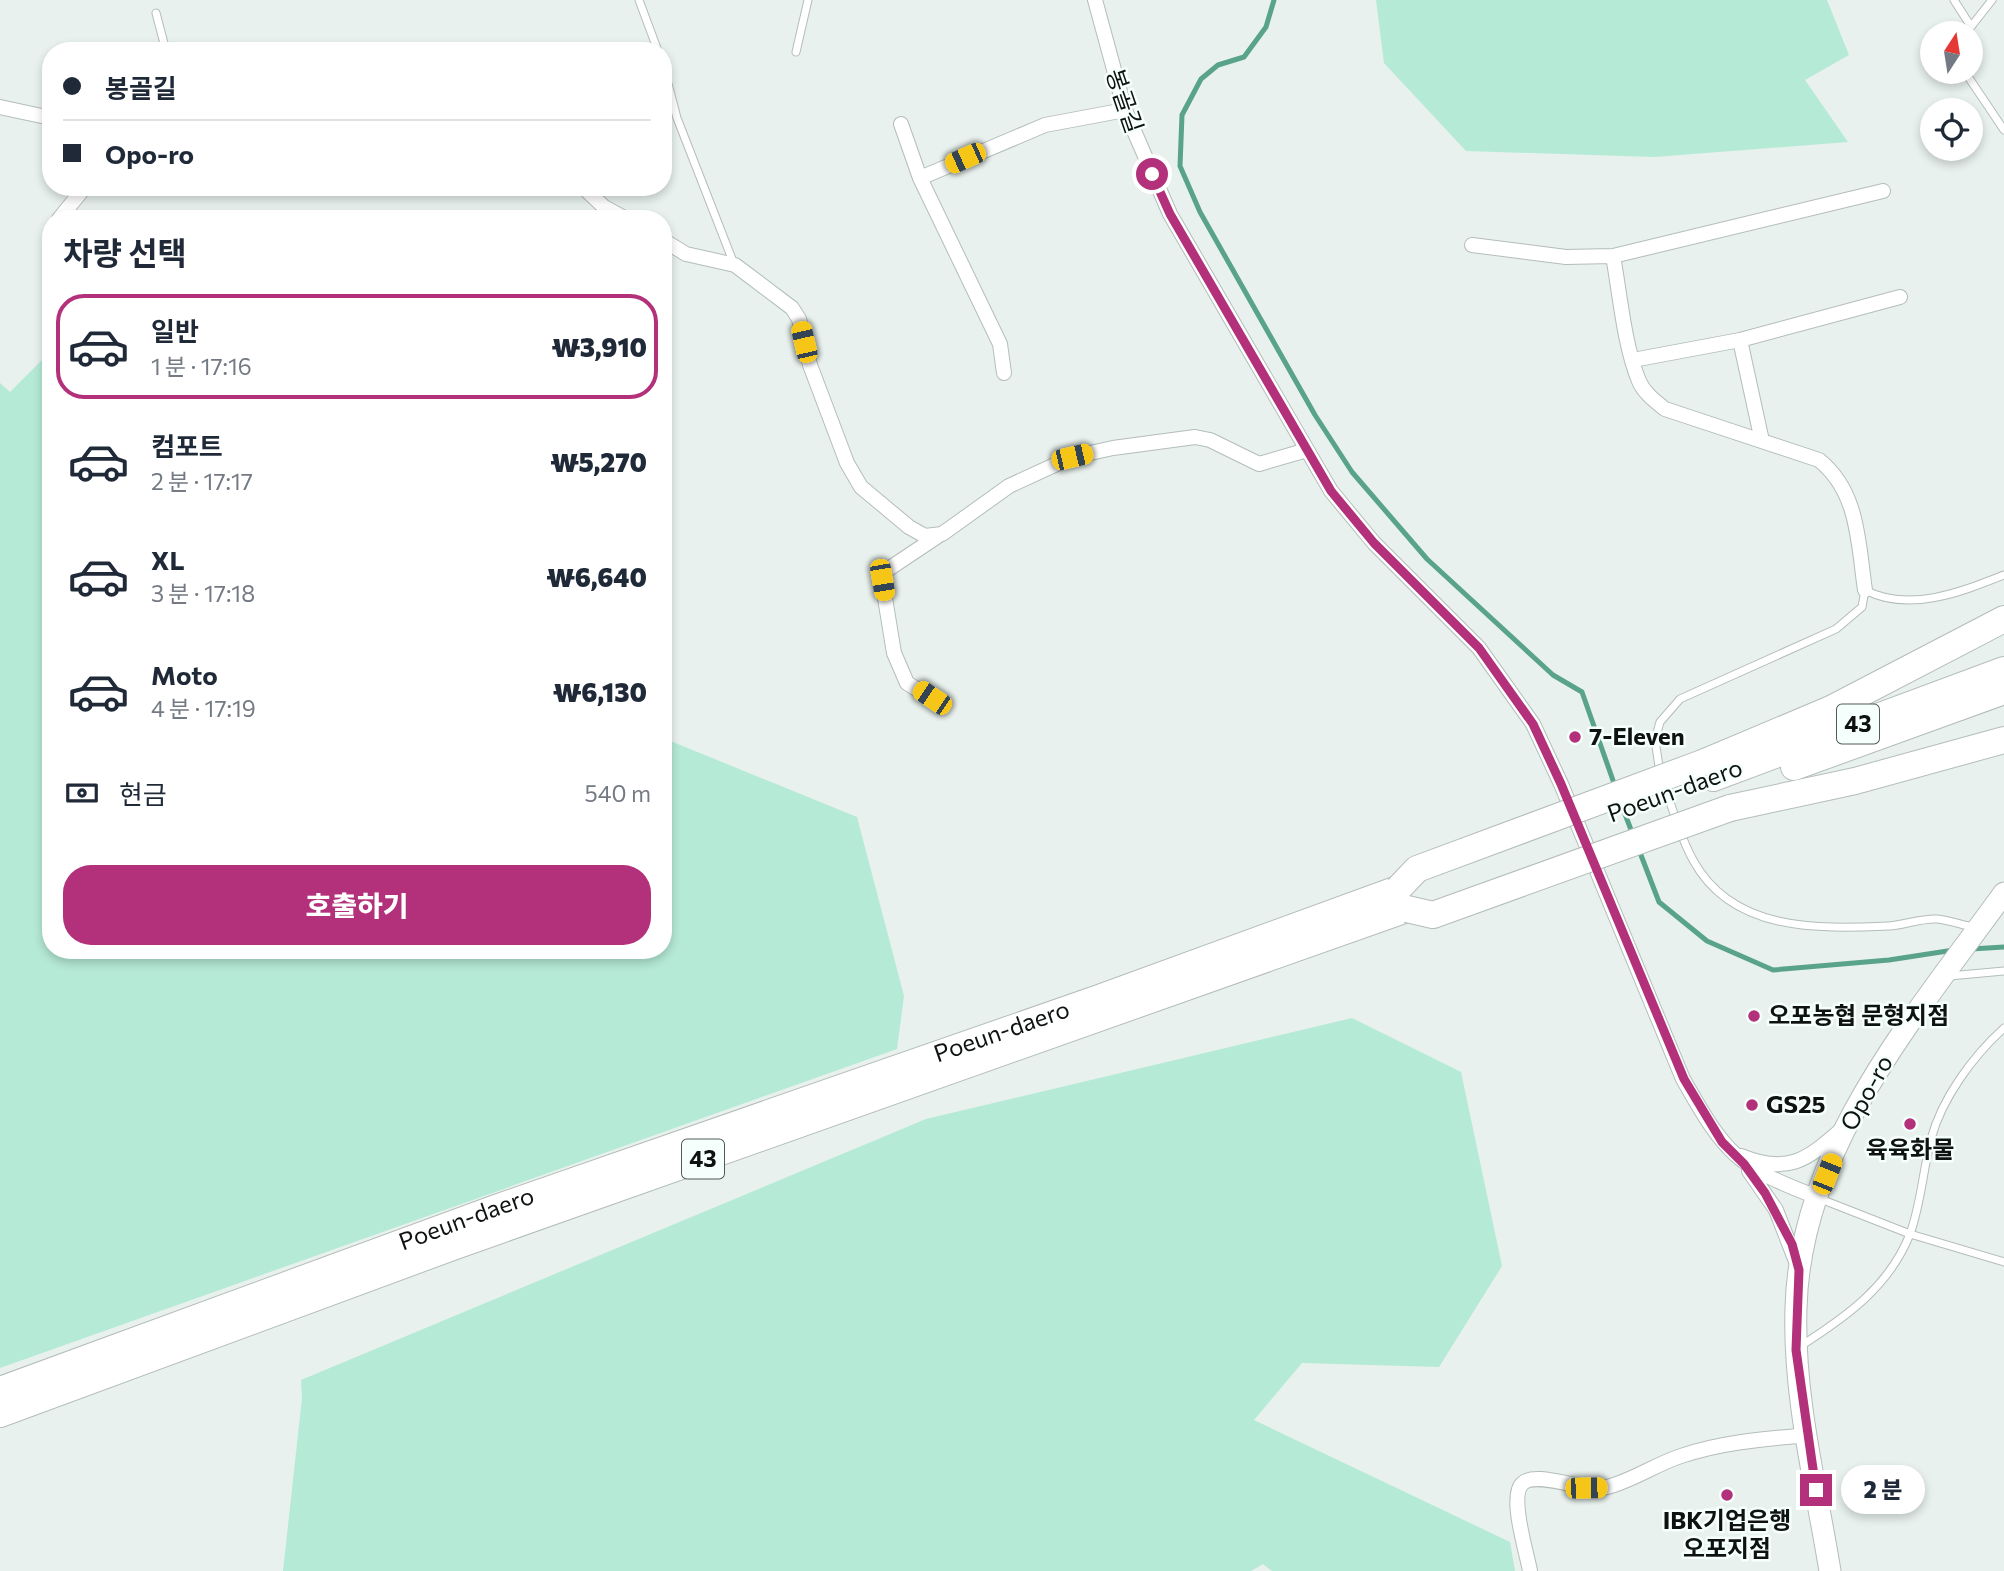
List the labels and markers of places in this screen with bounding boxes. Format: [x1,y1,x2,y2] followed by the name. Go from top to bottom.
[1589,721,1685,750] place label: 7-Eleven
[1567,729,1583,745] marker: 7-Eleven
[1768,1000,1949,1029] place label: 오포농협 문형지점
[1746,1008,1762,1024] marker: 오포농협 문형지점
[1766,1089,1826,1118] place label: GS25
[1744,1097,1760,1113] marker: GS25
[1902,1116,1918,1132] marker: 육육화물
[1866,1134,1954,1163] place label: 육육화물
[1719,1487,1735,1503] marker: IBK기업은행 오포지점
[1663,1505,1791,1562] place label: IBK기업은행 오포지점

